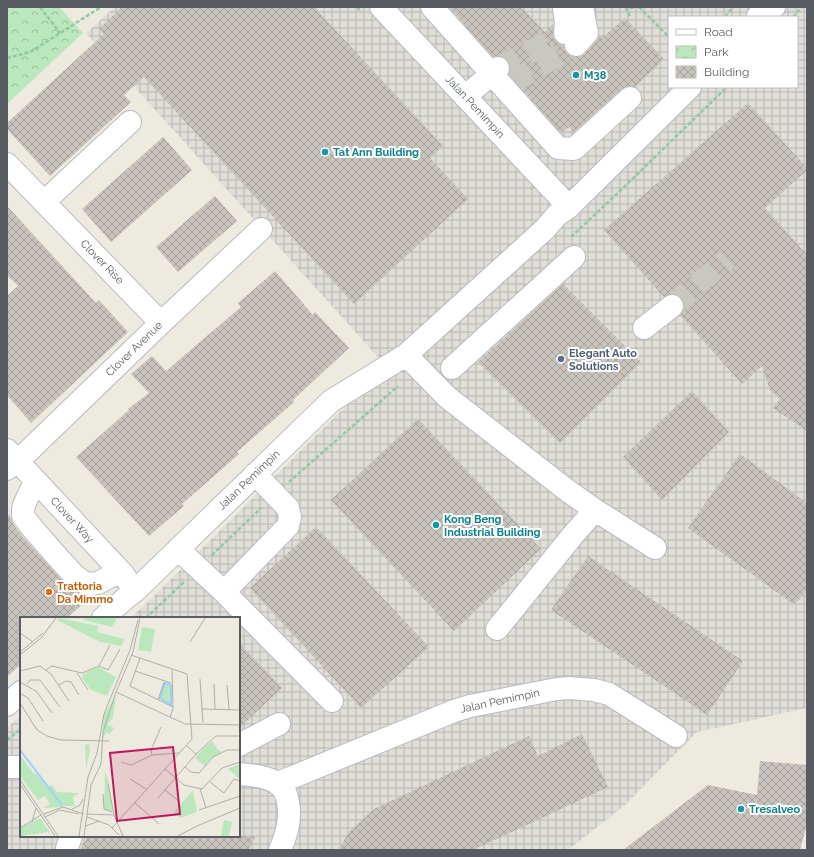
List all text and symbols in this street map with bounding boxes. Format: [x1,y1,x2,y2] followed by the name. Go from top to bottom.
[668,16,798,88] legend
[704,25,733,39] text: Road
[704,45,729,59] text: Park
[704,65,750,79] text: Building
[584,69,607,82] place label: M38
[571,70,581,80] marker: M38
[443,73,507,141] street label: Jalan Pemimpin
[333,146,419,159] place label: Tat Ann Building
[320,147,330,157] marker: Tat Ann Building
[78,237,127,287] street label: Clover Rise
[103,318,165,379] street label: Clover Avenue
[569,347,637,373] place label: Elegant Auto Solutions
[556,354,566,364] marker: Elegant Auto Solutions
[215,447,283,513] street label: Jalan Pemimpin
[48,494,96,546] street label: Clover Way
[444,513,541,539] place label: Kong Beng Industrial Building
[431,520,441,530] marker: Kong Beng Industrial Building
[57,580,114,606] place label: Trattoria Da Mimmo
[44,587,54,597] marker: Trattoria Da Mimmo
[20,617,240,837] inset map
[459,686,541,716] street label: Jalan Pemimpin
[749,803,800,816] place label: Tresalveo
[736,804,746,814] marker: Tresalveo

